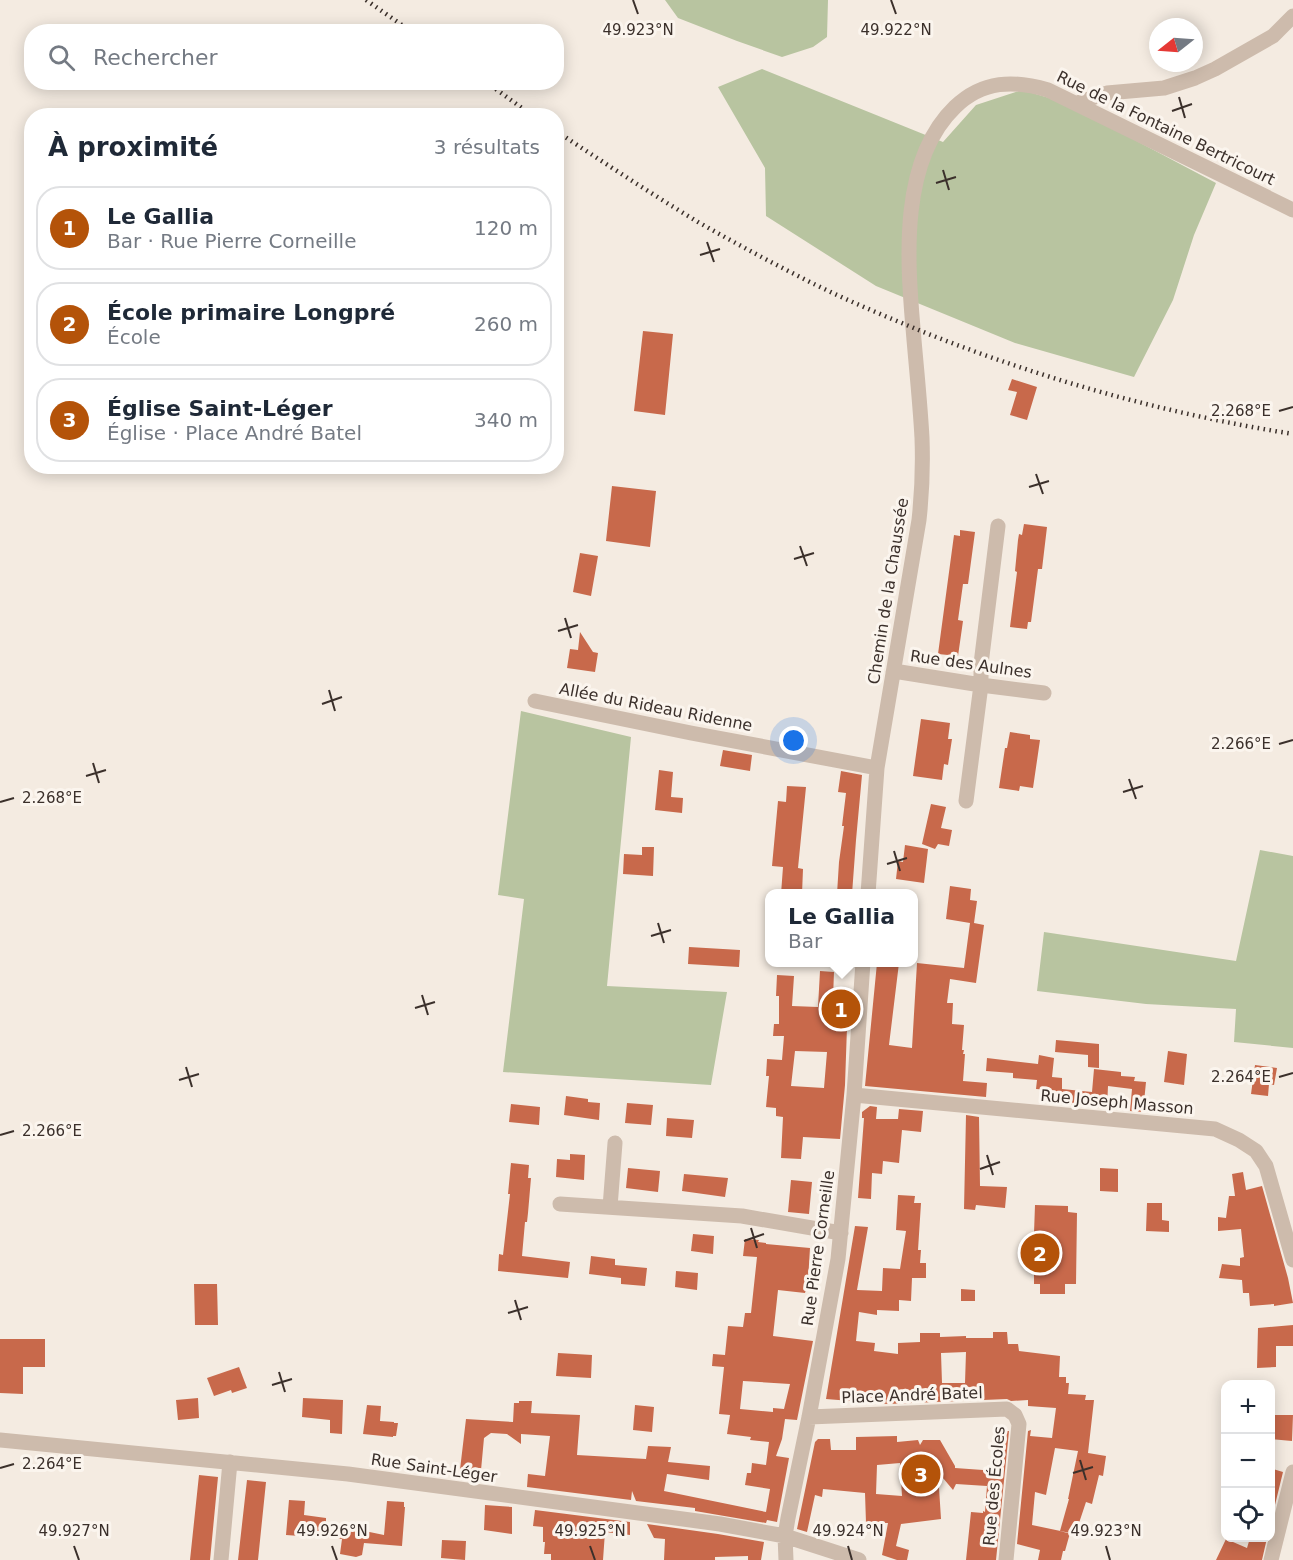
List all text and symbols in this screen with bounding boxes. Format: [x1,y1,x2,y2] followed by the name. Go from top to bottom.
[1149,18,1203,72] north arrow
[602,21,674,39] text: 49.923°N
[860,21,932,39] text: 49.922°N
[24,24,564,90] search box
[45,41,78,74] icon: search
[93,45,218,70] text: Rechercher
[1054,67,1278,189] street label: Rue de la Fontaine Bertricourt
[48,132,218,162] text: À proximité
[434,135,540,159] text: 3 résultats
[107,204,214,229] text: Le Gallia
[63,216,76,240] text: 1
[474,216,538,240] text: 120 m
[107,229,356,253] text: Bar · Rue Pierre Corneille
[107,300,395,325] text: École primaire Longpré
[63,312,76,336] text: 2
[474,312,538,336] text: 260 m
[107,325,161,349] text: École
[107,396,333,421] text: Église Saint-Léger
[1211,402,1271,420] text: 2.268°E
[63,408,76,432] text: 3
[474,408,538,432] text: 340 m
[107,421,362,445] text: Église · Place André Batel
[864,496,912,686] street label: Chemin de la Chaussée
[909,646,1033,682] street label: Rue des Aulnes
[558,679,754,735] street label: Allée du Rideau Ridenne
[779,726,808,755] your location
[1211,735,1271,753] text: 2.266°E
[22,789,82,807] text: 2.268°E
[765,889,918,967] popup
[788,904,895,929] text: Le Gallia
[788,929,822,953] text: Bar
[822,986,860,1032] pin: 1
[1211,1068,1271,1086] text: 2.264°E
[1040,1086,1194,1118] street label: Rue Joseph Masson
[22,1122,82,1140] text: 2.266°E
[798,1169,838,1327] street label: Rue Pierre Corneille
[1020,1230,1060,1276] pin: 2
[1221,1380,1275,1542] map controls
[1221,1380,1275,1434] button: +
[841,1383,983,1407] street label: Place André Batel
[979,1425,1009,1547] street label: Rue des Écoles
[1221,1434,1275,1488] button: −
[370,1450,499,1486] street label: Rue Saint-Léger
[902,1452,940,1496] pin: 3
[22,1455,82,1473] text: 2.264°E
[1221,1488,1275,1542] button: locate
[38,1522,110,1540] text: 49.927°N
[296,1522,368,1540] text: 49.926°N
[554,1522,626,1540] text: 49.925°N
[812,1522,884,1540] text: 49.924°N
[1070,1522,1142,1540] text: 49.923°N

